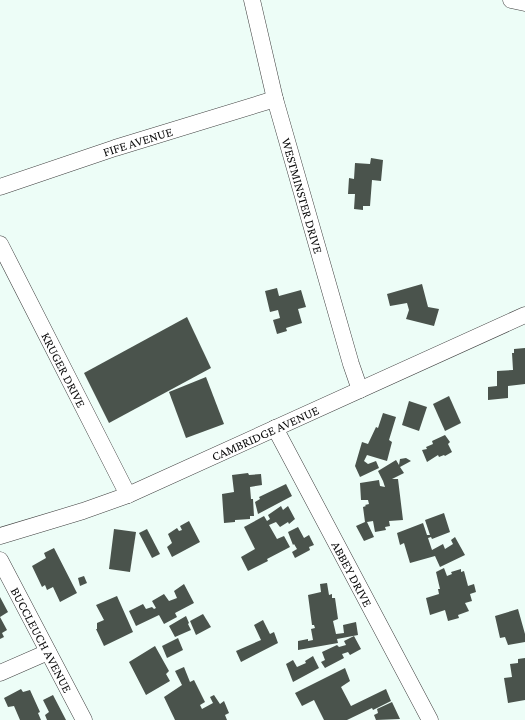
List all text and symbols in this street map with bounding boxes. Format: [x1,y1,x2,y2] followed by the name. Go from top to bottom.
[101,124,174,160] street label: FIFE AVENUE
[278,136,326,255] street label: WESTMINSTER DRIVE
[38,330,89,410] street label: KRUGER DRIVE
[209,402,321,464] street label: CAMBRIDGE AVENUE
[328,539,375,609] street label: ABBEY DRIVE
[8,585,75,695] street label: BUCCLEUCH AVENUE

